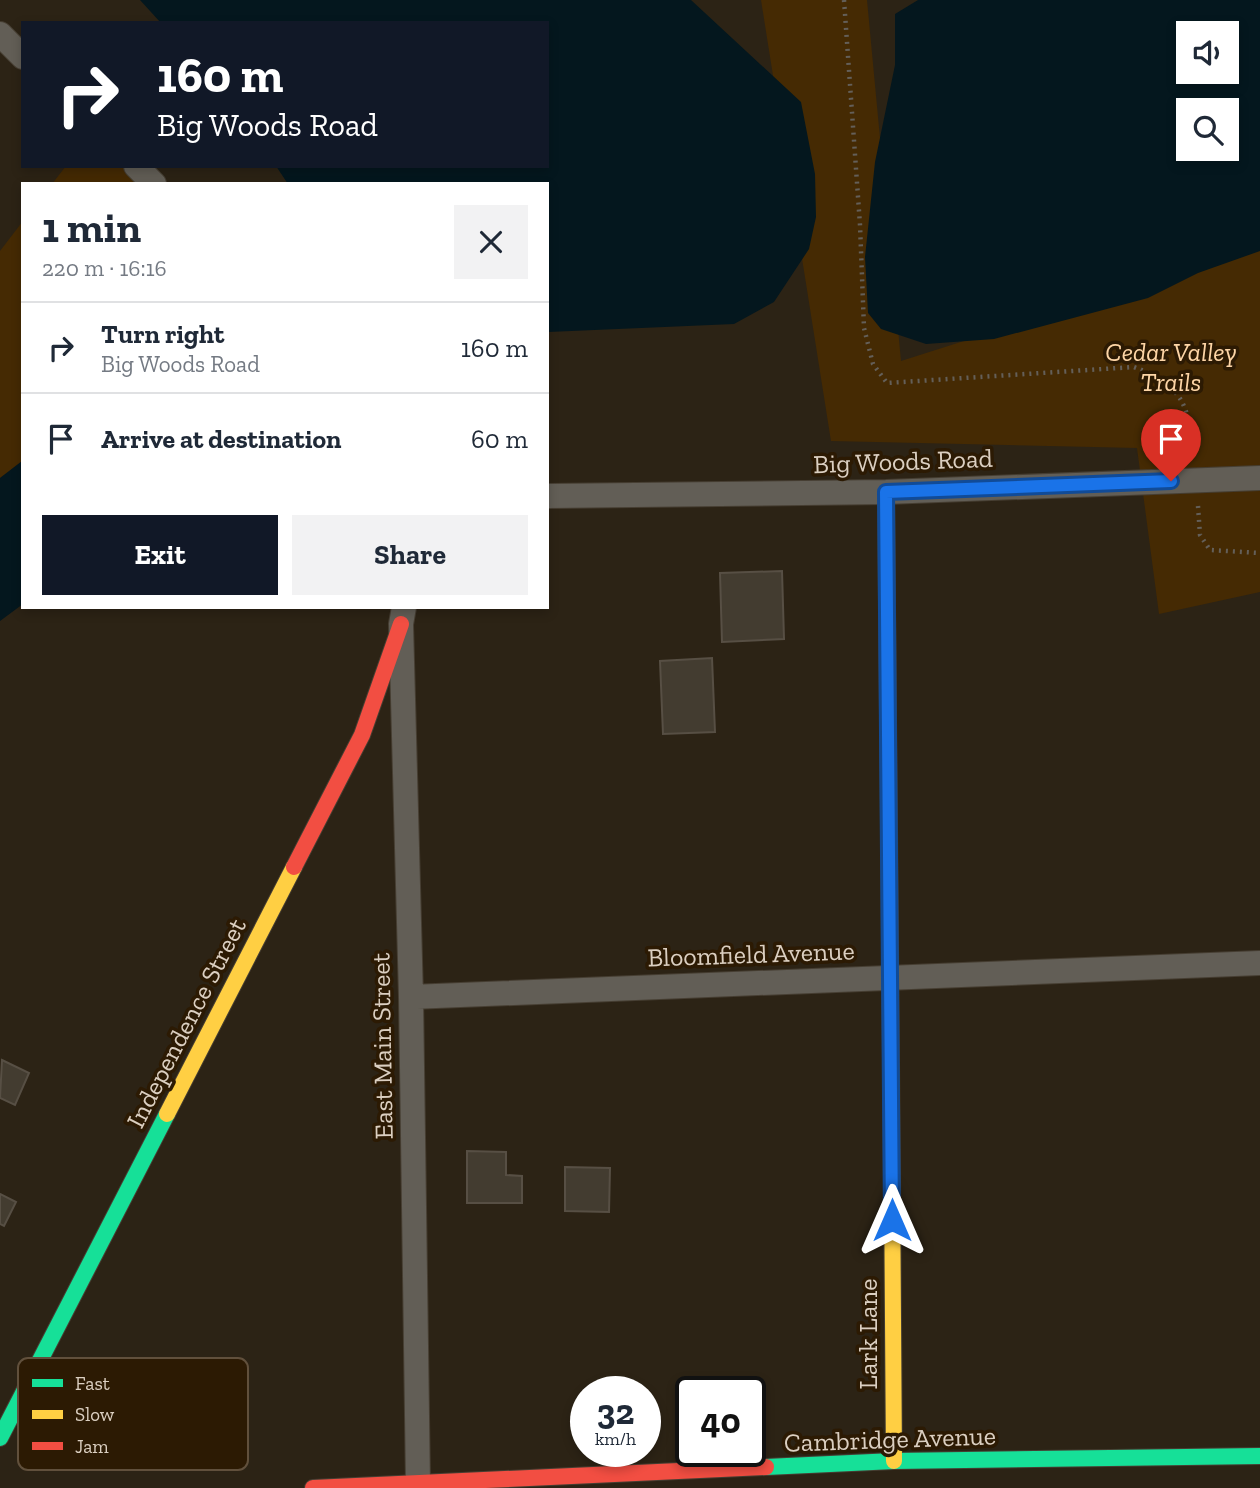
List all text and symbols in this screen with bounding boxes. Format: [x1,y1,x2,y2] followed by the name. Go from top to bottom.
[1176,21,1239,161] map controls
[1176,21,1239,84] button: sound
[157,46,283,105] text: 160 m
[42,49,133,140] icon: right
[1176,98,1239,161] button: search
[157,106,378,144] text: Big Woods Road
[42,202,141,253] text: 1 min
[454,205,528,279] button: close
[42,254,167,282] text: 220 m · 16:16
[101,318,224,350] text: Turn right
[42,329,80,367] icon: right
[461,332,528,364] text: 160 m
[1105,336,1237,398] park label: Cedar Valley Trails
[101,350,260,378] text: Big Woods Road
[1141,409,1201,481] pin
[42,420,80,458] icon: arrive
[1152,420,1190,458] icon: arrive
[101,423,341,455] text: Arrive at destination
[471,423,528,455] text: 60 m
[813,442,993,480] street label: Big Woods Road
[42,515,278,595] button: Exit
[292,515,528,595] button: Share
[119,912,253,1133] street label: Independence Street
[647,934,855,974] street label: Bloomfield Avenue
[364,952,400,1140] street label: East Main Street
[855,1183,929,1257] position arrow
[852,1279,884,1389] street label: Lark Lane
[18,1358,248,1470] legend
[75,1372,110,1395] text: Fast
[675,1376,766,1467] speed limit sign: 40
[597,1391,634,1433] text: 32
[75,1403,115,1426] text: Slow
[783,1419,997,1459] street label: Cambridge Avenue
[595,1428,636,1450] text: km/h
[75,1435,109,1458] text: Jam

